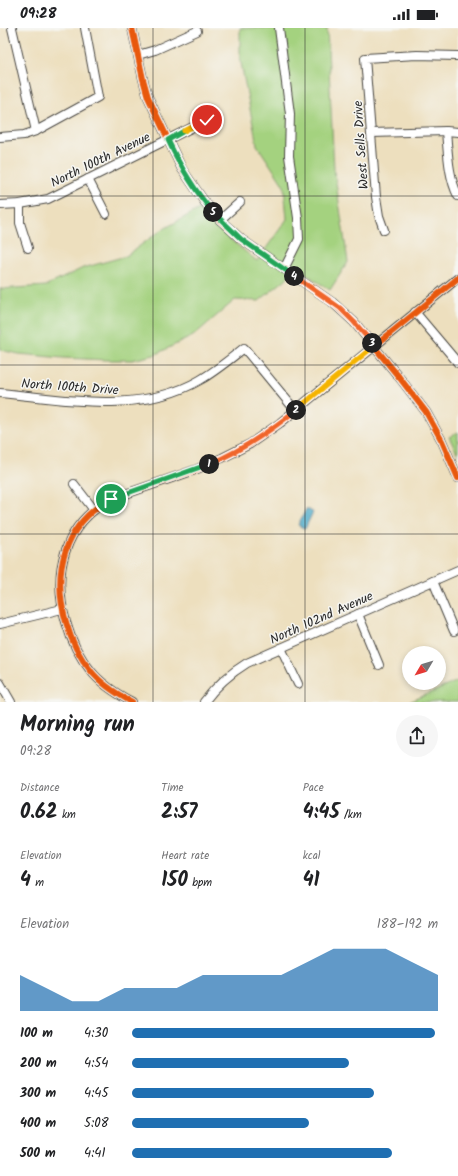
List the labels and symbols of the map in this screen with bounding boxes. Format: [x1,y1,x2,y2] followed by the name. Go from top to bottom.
[348,100,375,190] street label: West Sells Drive
[190,103,224,137] pin
[47,127,154,194] street label: North 100th Avenue
[203,202,223,222] pin: 5
[284,266,304,286] pin: 4
[362,333,382,353] pin: 3
[20,374,119,401] street label: North 100th Drive
[286,400,306,420] pin: 2
[199,454,219,474] pin: 1
[94,482,128,516] pin
[267,586,377,651] street label: North 102nd Avenue
[402,646,446,690] north arrow

